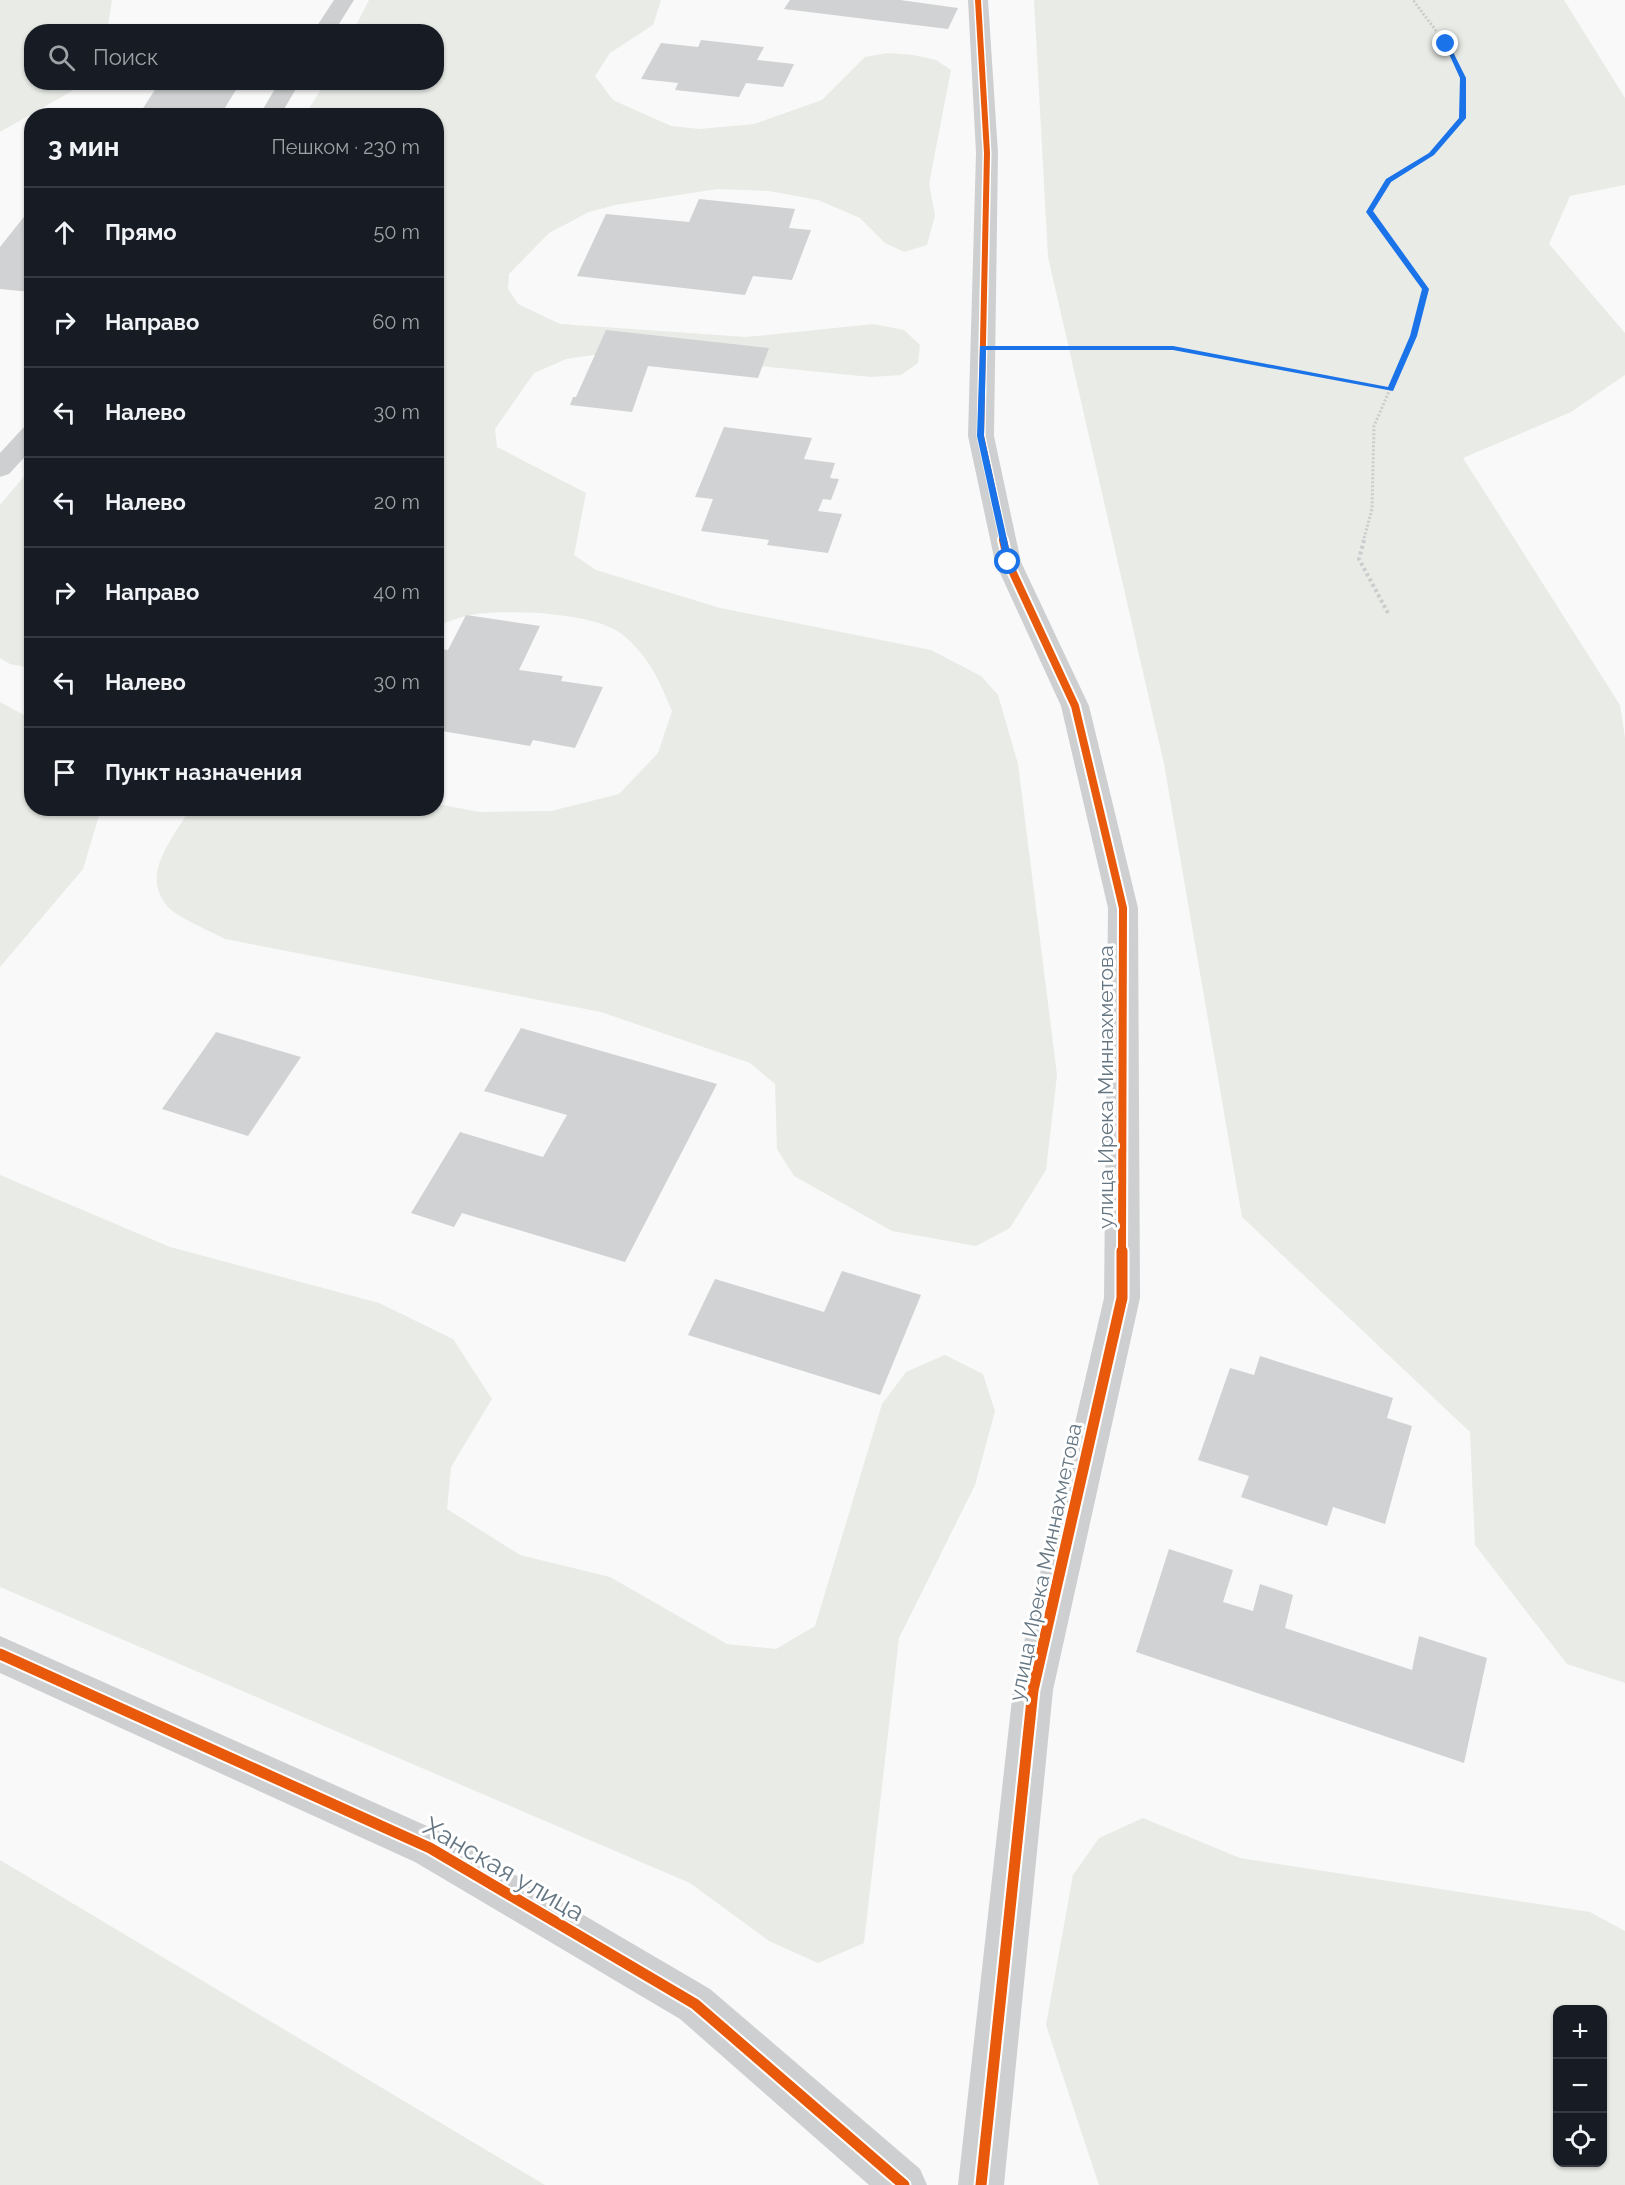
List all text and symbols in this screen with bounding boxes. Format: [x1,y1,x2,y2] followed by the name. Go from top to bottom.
[24,24,444,90] search box
[1432,30,1458,56] route end
[45,41,78,74] icon: search
[93,44,158,70] text: Поиск
[48,132,119,162] text: 3 мин
[271,135,420,159] text: Пешком · 230 m
[48,216,81,249] icon: ahead
[105,219,177,245] text: Прямо
[373,220,420,244] text: 50 m
[48,306,81,339] icon: right
[105,309,199,335] text: Направо
[372,310,420,334] text: 60 m
[48,396,81,429] icon: left
[105,399,186,425] text: Налево
[374,400,420,424] text: 30 m
[48,486,81,519] icon: left
[105,489,186,515] text: Налево
[374,490,420,514] text: 20 m
[994,548,1020,574] route start
[48,576,81,609] icon: right
[105,579,199,605] text: Направо
[373,580,420,604] text: 40 m
[48,666,81,699] icon: left
[105,669,186,695] text: Налево
[374,670,420,694] text: 30 m
[48,756,81,789] icon: arrive
[105,759,302,785] text: Пункт назначения
[1093,945,1118,1229] street label: улица Ирека Миннахметова
[1003,1421,1087,1703] street label: улица Ирека Миннахметова
[418,1811,590,1927] street label: Ханская улица
[1553,2005,1607,2167] map controls
[1553,2005,1607,2059] button: +
[1553,2059,1607,2113] button: −
[1553,2113,1607,2167] button: locate

